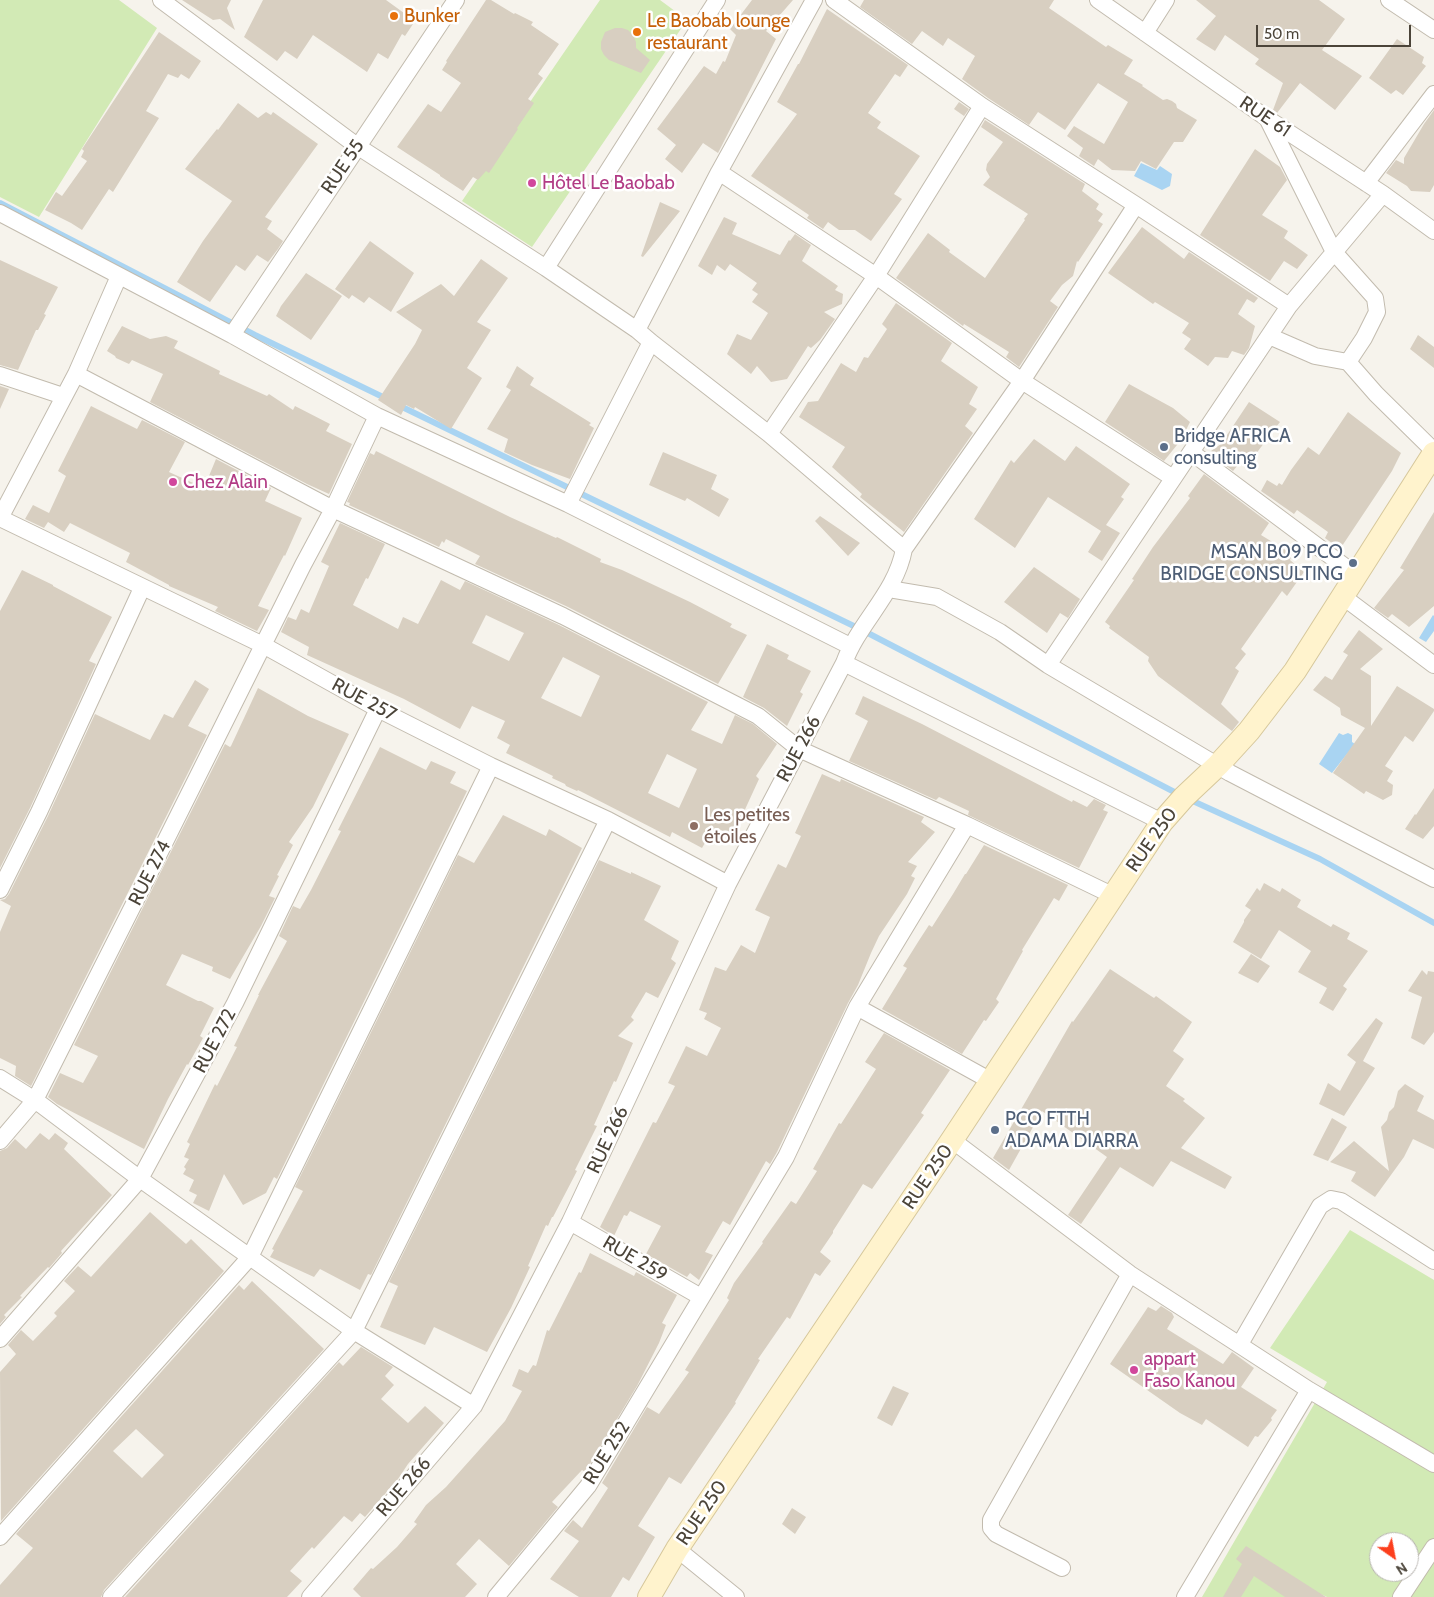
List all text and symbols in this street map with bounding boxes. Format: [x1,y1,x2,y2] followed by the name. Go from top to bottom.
[404,5,460,27] place label: Bunker
[388,10,400,22] marker: Bunker
[647,10,790,54] place label: Le Baobab lounge restaurant
[1259,15,1414,47] scale bar
[1264,25,1299,43] text: 50 m
[631,26,643,38] marker: Le Baobab lounge restaurant
[1235,92,1295,142] street label: RUE 61
[317,136,369,198] street label: RUE 55
[542,172,675,194] place label: Hôtel Le Baobab
[526,177,538,189] marker: Hôtel Le Baobab
[1174,425,1291,469] place label: Bridge AFRICA consulting
[1158,441,1170,453] marker: Bridge AFRICA consulting
[183,471,268,493] place label: Chez Alain
[167,476,179,488] marker: Chez Alain
[1160,541,1343,585] place label: MSAN B09 PCO BRIDGE CONSULTING
[1347,557,1359,569] marker: MSAN B09 PCO BRIDGE CONSULTING
[328,674,400,726] street label: RUE 257
[772,712,826,786] street label: RUE 266
[1122,803,1182,877] street label: RUE 250
[704,804,790,848] place label: Les petites étoiles
[688,820,700,832] marker: Les petites étoiles
[124,837,176,909] street label: RUE 274
[189,1005,241,1077] street label: RUE 272
[583,1103,633,1177] street label: RUE 266
[1005,1108,1138,1152] place label: PCO FTTH ADAMA DIARRA
[989,1124,1001,1136] marker: PCO FTTH ADAMA DIARRA
[898,1140,958,1214] street label: RUE 250
[599,1231,671,1287] street label: RUE 259
[1144,1348,1235,1392] place label: appart Faso Kanou
[1128,1364,1140,1376] marker: appart Faso Kanou
[579,1417,635,1489] street label: RUE 252
[372,1453,436,1521] street label: RUE 266
[672,1476,732,1550] street label: RUE 250
[1369,1532,1419,1582] north arrow
[1393,1558,1411,1579] text: N

